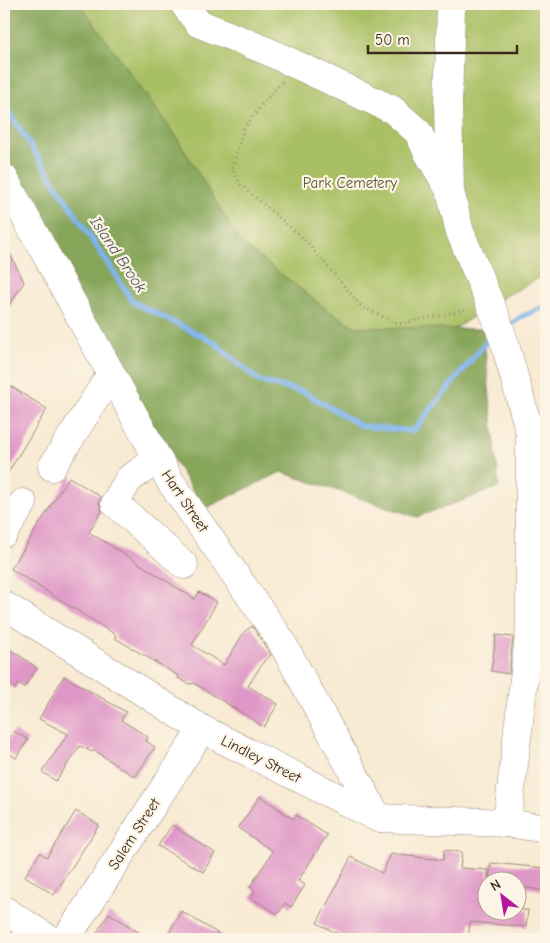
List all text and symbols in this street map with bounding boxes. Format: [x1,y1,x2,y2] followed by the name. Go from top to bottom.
[368,22,516,54] scale bar
[375,31,410,49] text: 50 m
[303,174,397,192] park label: Park Cemetery
[86,212,150,296] water label: Island Brook
[158,466,213,536] street label: Hart Street
[218,731,305,787] street label: Lindley Street
[104,794,164,873] street label: Salem Street
[478,870,528,920] north arrow
[487,876,504,895] text: N

